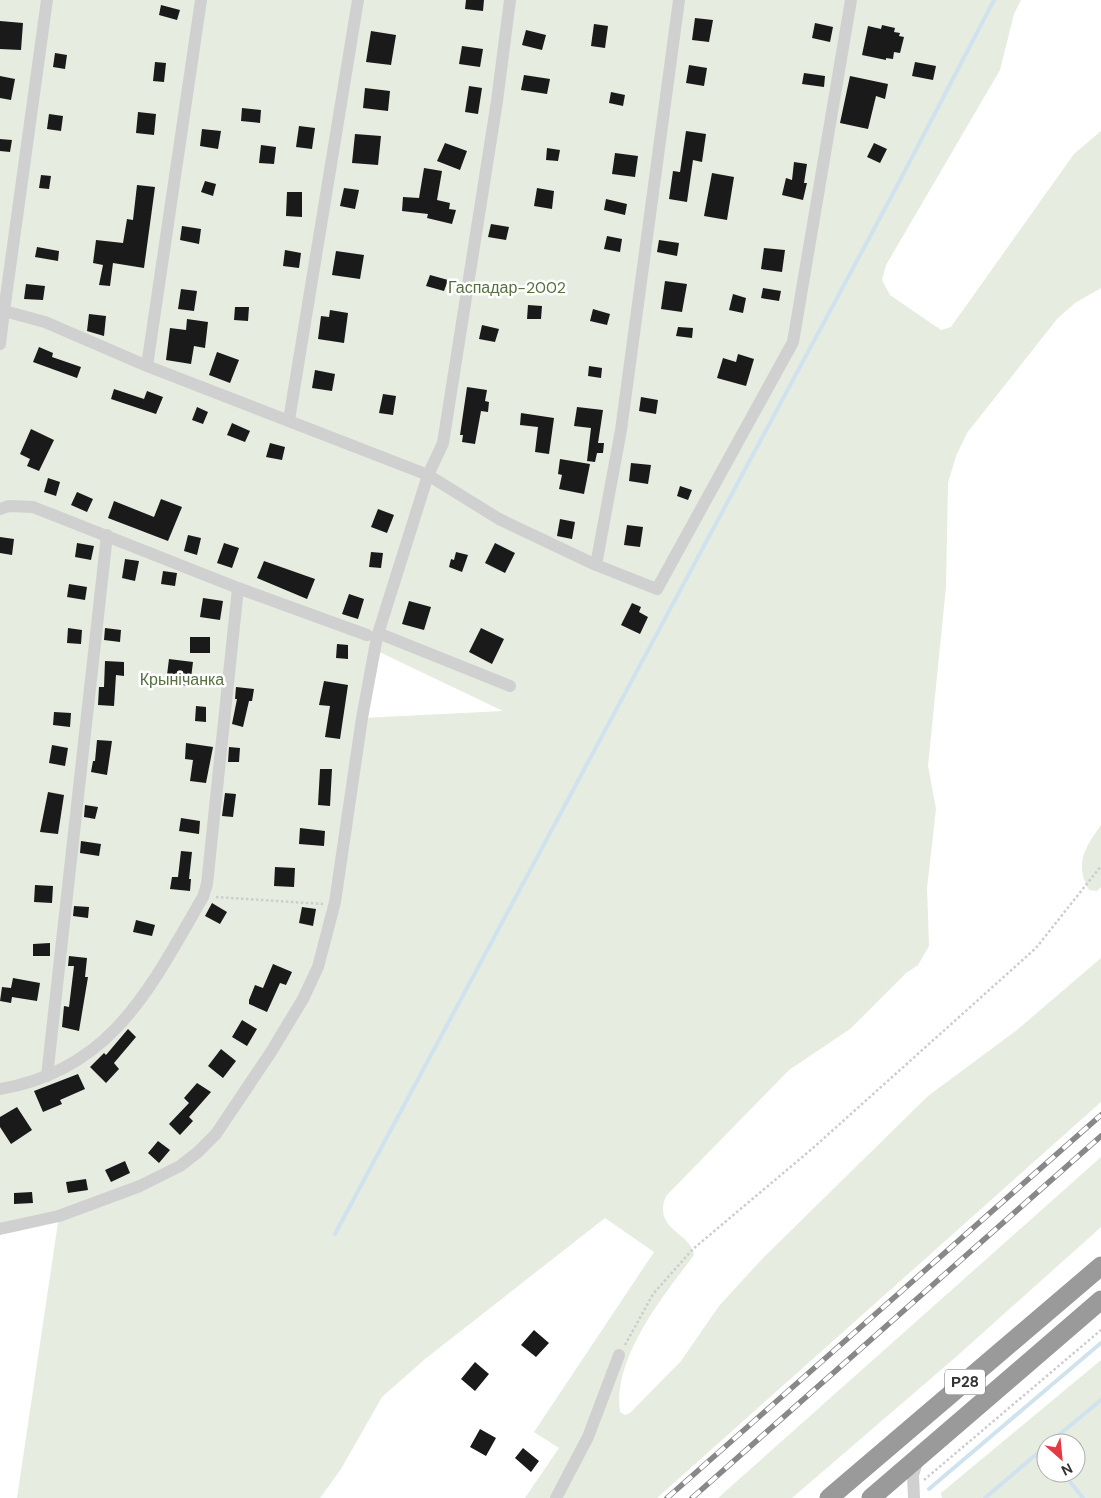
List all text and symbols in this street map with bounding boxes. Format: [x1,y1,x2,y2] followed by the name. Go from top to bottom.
[448,277,566,298] park label: Гаспадар-2002
[140,669,224,690] park label: Крынічанка
[945,1370,985,1394] road number: Р28
[1036,1433,1086,1483] north arrow
[1058,1459,1076,1480] text: N

